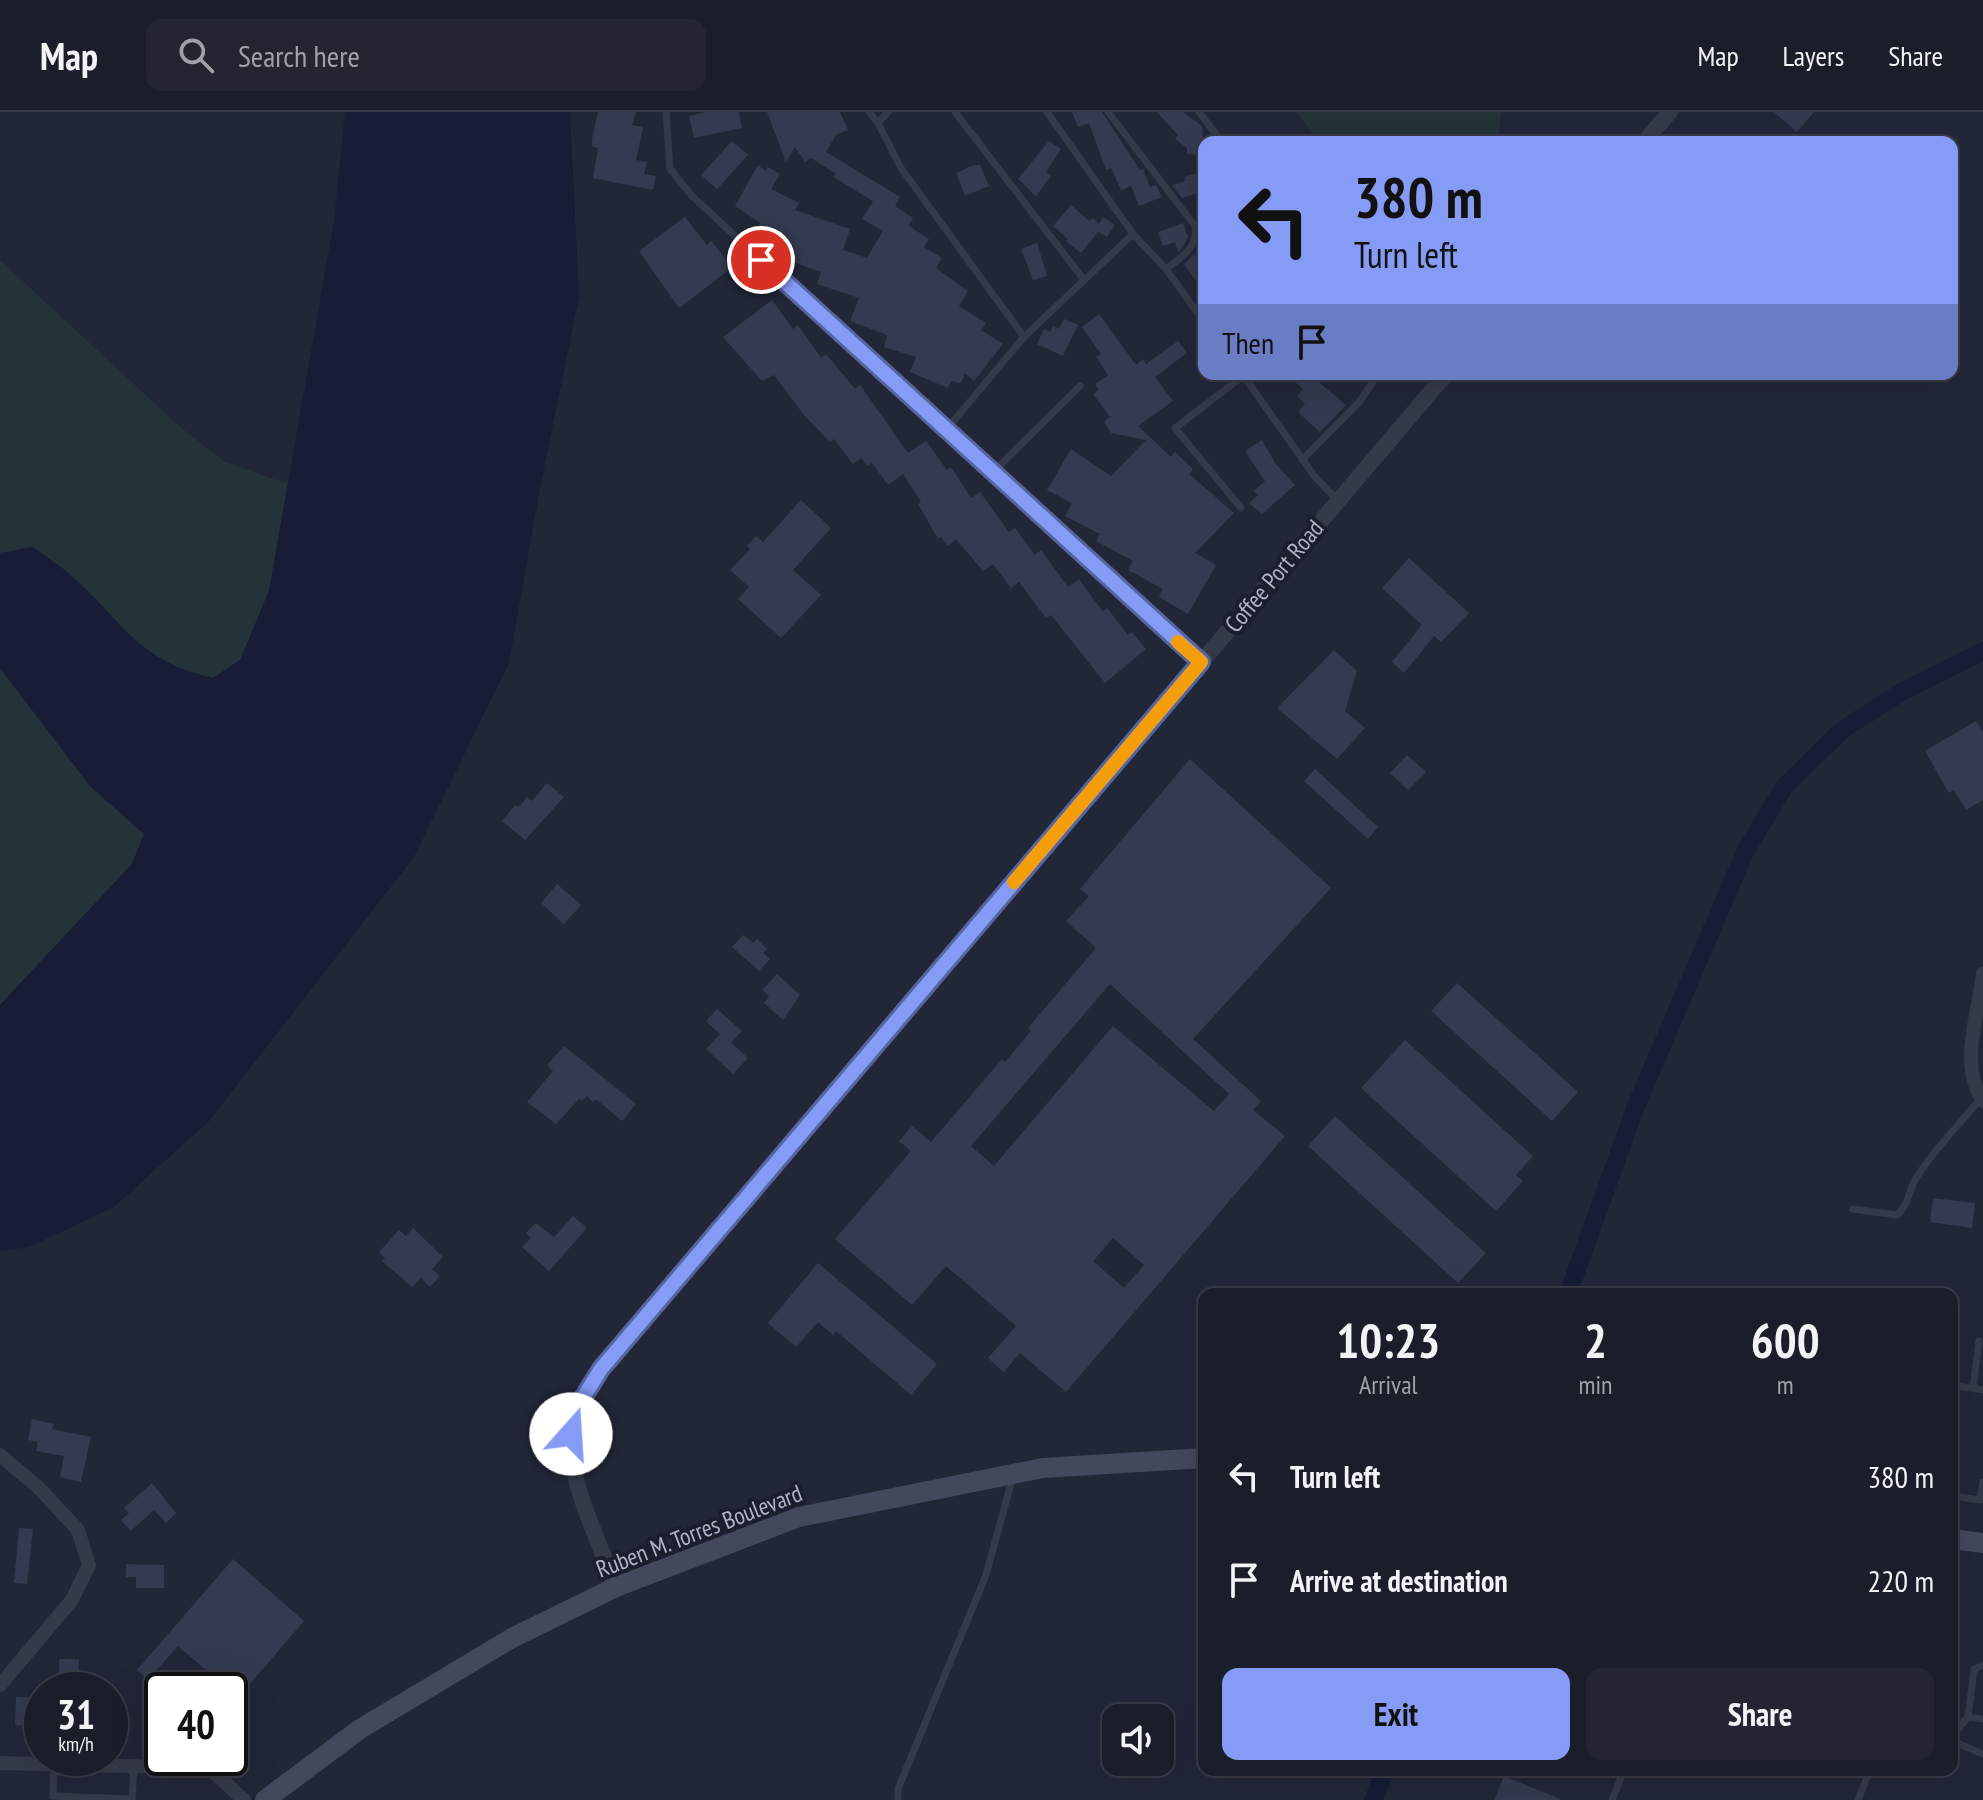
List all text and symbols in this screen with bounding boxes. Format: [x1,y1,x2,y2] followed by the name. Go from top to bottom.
[146,19,706,91] search box
[40,31,98,80] text: Map
[174,33,218,77] icon: search
[238,36,360,75] text: Search here
[1697,37,1739,74] text: Map
[1783,37,1844,74] text: Layers
[1888,37,1943,74] text: Share
[1354,161,1483,233] text: 380 m
[1222,168,1326,272] icon: left
[727,226,795,294] pin
[1354,231,1458,278] text: Turn left
[739,238,783,282] icon: arrive
[1290,320,1334,364] icon: arrive
[1222,323,1274,362] text: Then
[1218,513,1330,639] street label: Coffee Port Road
[1336,1309,1440,1371] text: 10:23
[1584,1309,1607,1371] text: 2
[1751,1309,1820,1371] text: 600
[1359,1368,1418,1401] text: Arrival
[1578,1368,1612,1401] text: min
[1777,1368,1794,1401] text: m
[529,1392,613,1476] position arrow
[1222,1454,1266,1498] icon: left
[1290,1457,1380,1496] text: Turn left
[1868,1457,1934,1496] text: 380 m
[592,1477,806,1585] street label: Ruben M. Torres Boulevard
[1222,1558,1266,1602] icon: arrive
[1290,1561,1508,1600] text: Arrive at destination
[1868,1561,1934,1600] text: 220 m
[1222,1668,1570,1760] button: Exit
[1586,1668,1934,1760] button: Share
[144,1672,248,1776] speed limit sign: 40
[57,1688,95,1740] text: 31
[1102,1704,1174,1776] map controls
[1102,1704,1174,1776] button: sound
[58,1731,94,1757] text: km/h

